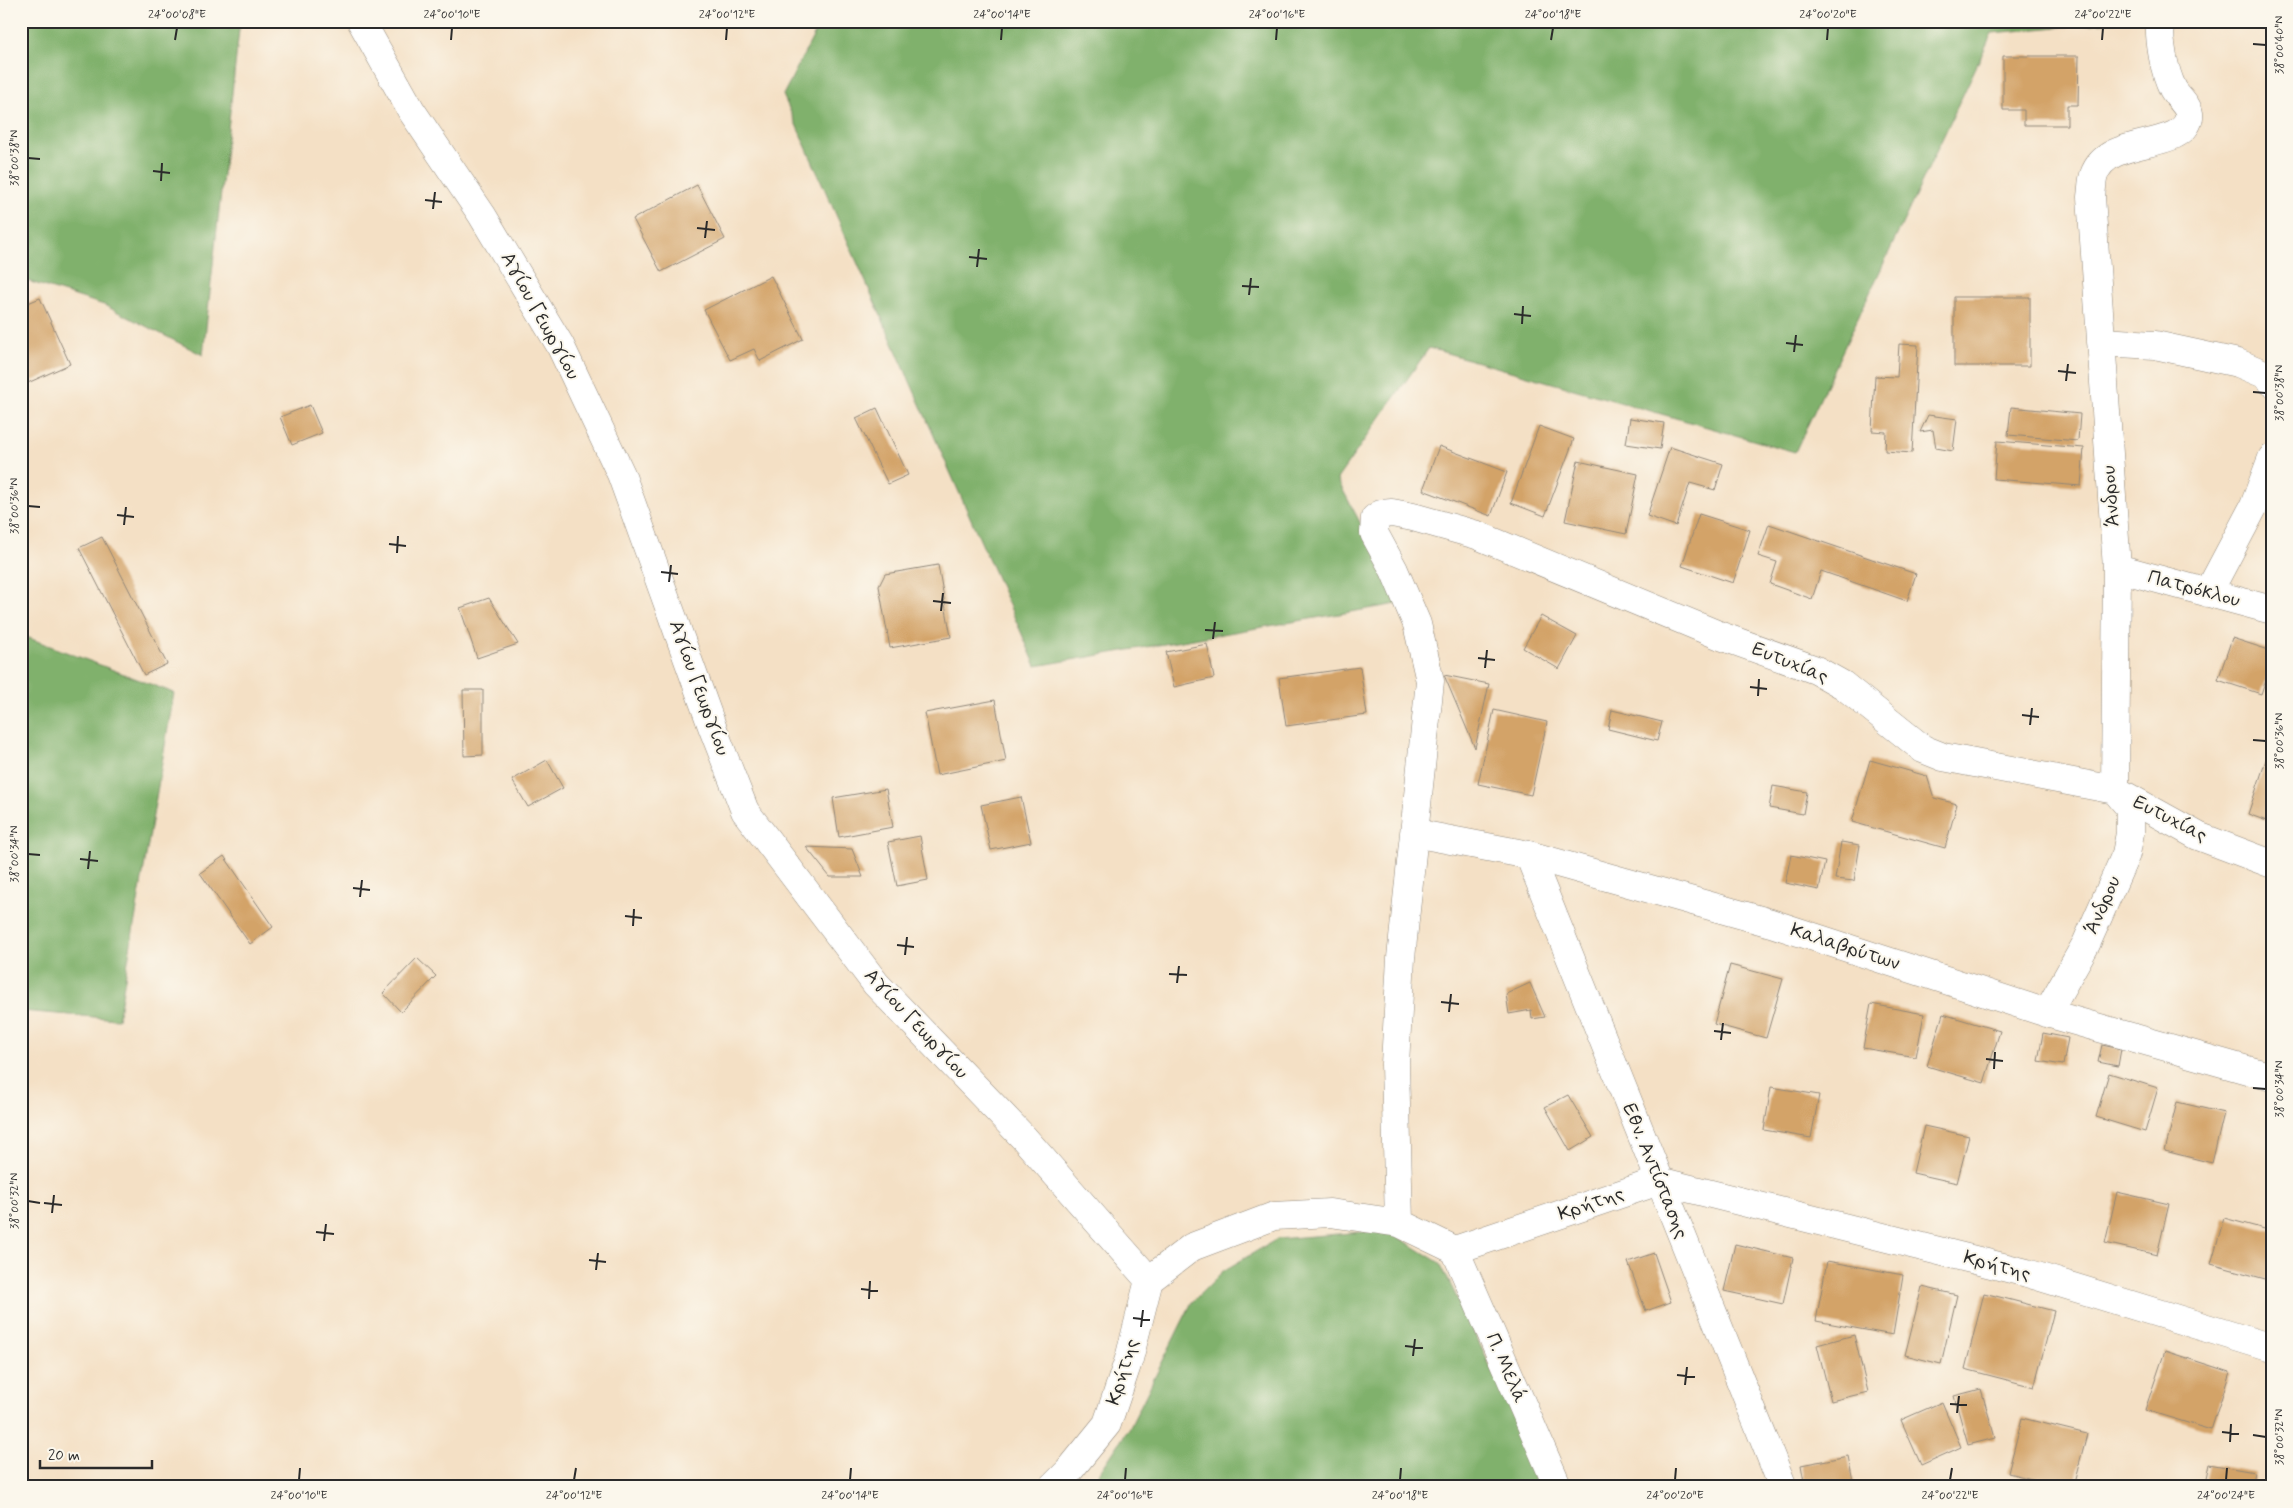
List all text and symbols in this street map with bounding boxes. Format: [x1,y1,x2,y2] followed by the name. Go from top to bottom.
[148,7,206,23] text: 24°00'08"E
[424,7,480,23] text: 24°00'10"E
[699,7,755,23] text: 24°00'12"E
[973,7,1031,23] text: 24°00'14"E
[1249,7,1305,23] text: 24°00'16"E
[1525,7,1581,23] text: 24°00'18"E
[1799,7,1857,23] text: 24°00'20"E
[2075,7,2131,23] text: 24°00'22"E
[2272,16,2288,74] text: 38°00'40"N
[7,130,23,186] text: 38°00'38"N
[494,247,586,385] street label: Αγίου Γεωργίου
[2272,365,2288,421] text: 38°00'38"N
[2095,464,2127,528] street label: Άνδρου
[7,478,23,534] text: 38°00'36"N
[2145,564,2243,614] street label: Πατρόκλου
[662,617,736,759] street label: Αγίου Γεωργίου
[1748,635,1832,691] street label: Ευτυχίας
[2272,713,2288,769] text: 38°00'36"N
[2128,789,2212,849] street label: Ευτυχίας
[7,825,23,883] text: 38°00'34"N
[2078,871,2128,939] street label: Άνδρου
[1787,917,1903,977] street label: Καλαβρύτων
[858,963,974,1085] street label: Αγίου Γεωργίου
[2272,1060,2288,1118] text: 38°00'34"N
[1615,1099,1695,1243] street label: Εθν. Αντίστασης
[7,1173,23,1229] text: 38°00'32"N
[1554,1180,1628,1228] street label: Κρήτης
[1960,1244,2034,1288] street label: Κρήτης
[1479,1329,1534,1408] street label: Π. Μελά
[1100,1335,1146,1409] street label: Κρήτης
[2272,1409,2288,1465] text: 38°00'32"N
[40,1438,152,1470] scale bar
[48,1446,80,1466] text: 20 m
[271,1488,327,1504] text: 24°00'10"E
[546,1488,602,1504] text: 24°00'12"E
[821,1488,879,1504] text: 24°00'14"E
[1097,1488,1153,1504] text: 24°00'16"E
[1372,1488,1428,1504] text: 24°00'18"E
[1646,1488,1704,1504] text: 24°00'20"E
[1922,1488,1978,1504] text: 24°00'22"E
[2197,1488,2255,1504] text: 24°00'24"E

